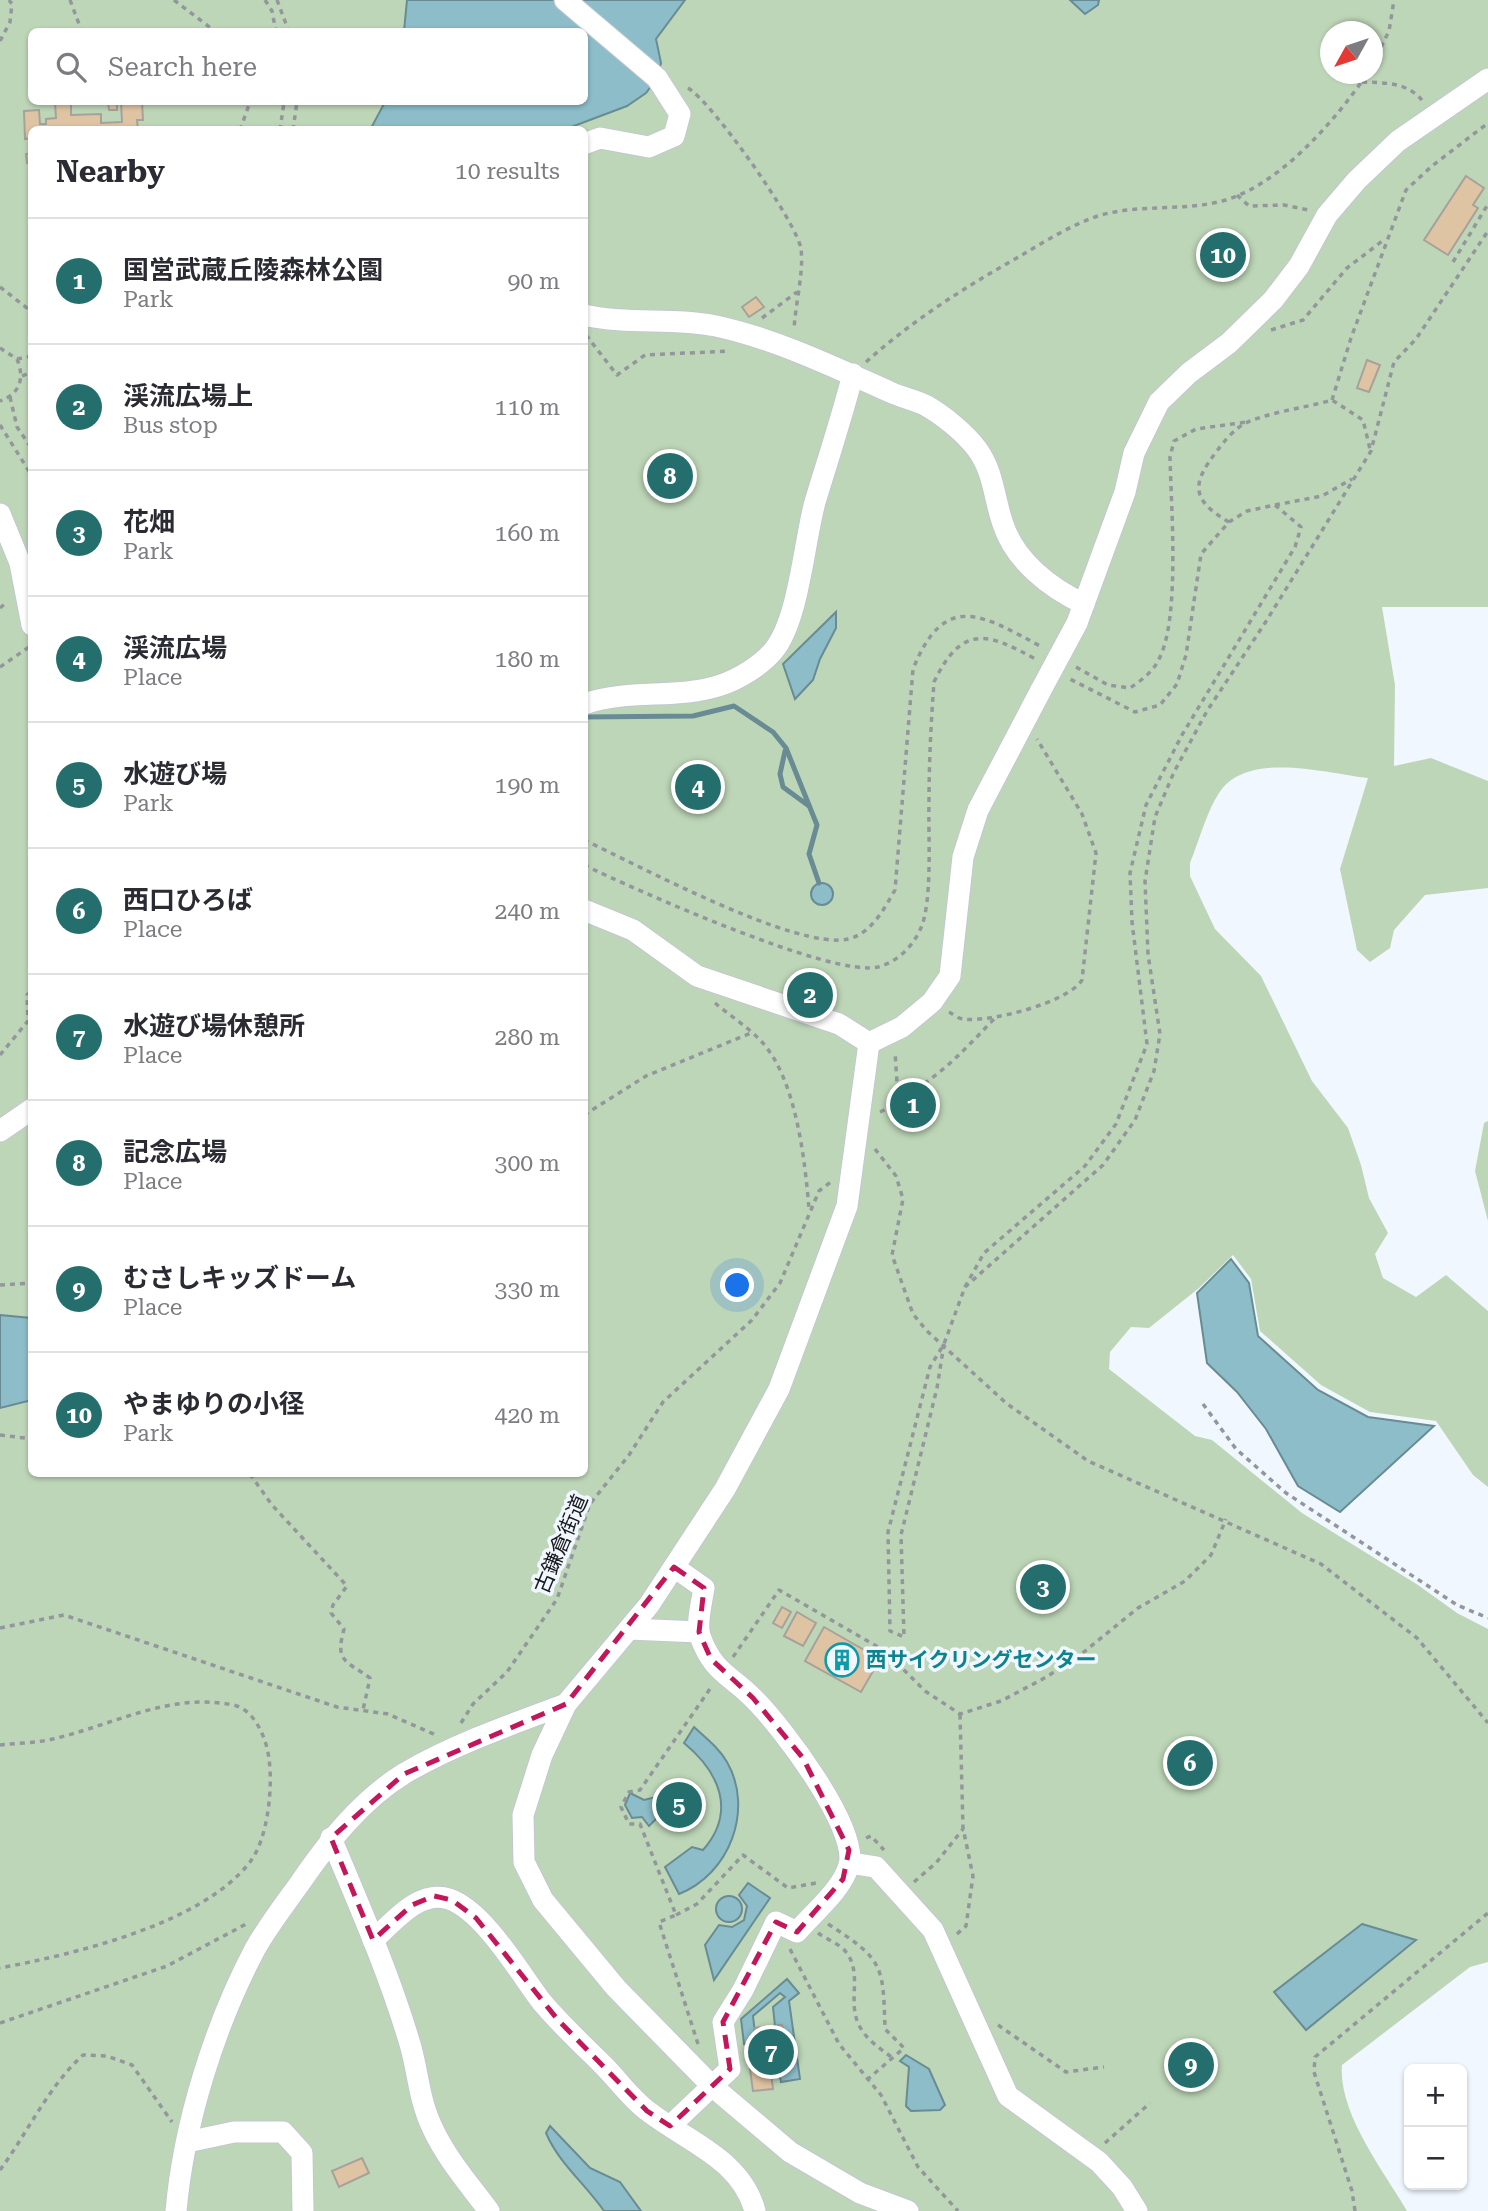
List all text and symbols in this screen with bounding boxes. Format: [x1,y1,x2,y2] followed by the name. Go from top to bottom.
[1320,21,1383,84] north arrow
[28,28,588,105] search box
[52,48,90,86] icon: search
[108,52,257,82] text: Search here
[56,154,165,189] text: Nearby
[455,158,560,185] text: 10 results
[1200,229,1246,281] pin: 10
[123,255,383,285] text: 国営武蔵丘陵森林公園
[73,268,85,295] text: 1
[507,268,560,295] text: 90 m
[123,286,174,313] text: Park
[123,381,253,411] text: 渓流広場上
[73,394,85,421] text: 2
[495,394,560,421] text: 110 m
[123,412,218,439] text: Bus stop
[647,450,693,502] pin: 8
[123,507,175,537] text: 花畑
[73,520,85,547] text: 3
[495,520,560,547] text: 160 m
[123,538,174,565] text: Park
[123,633,227,663] text: 渓流広場
[73,646,85,673] text: 4
[495,646,560,673] text: 180 m
[123,664,182,691] text: Place
[123,759,227,789] text: 水遊び場
[675,761,721,813] pin: 4
[73,772,85,799] text: 5
[495,772,560,799] text: 190 m
[123,790,174,817] text: Park
[123,885,253,915] text: 西口ひろば
[73,898,85,925] text: 6
[495,898,560,925] text: 240 m
[123,916,182,943] text: Place
[787,969,833,1021] pin: 2
[123,1011,305,1041] text: 水遊び場休憩所
[73,1024,85,1051] text: 7
[495,1024,560,1051] text: 280 m
[123,1042,182,1069] text: Place
[890,1079,936,1131] pin: 1
[123,1137,227,1167] text: 記念広場
[73,1150,85,1177] text: 8
[495,1150,560,1177] text: 300 m
[123,1168,182,1195] text: Place
[123,1263,356,1293] text: むさしキッズドーム
[720,1268,754,1302] your location
[73,1276,85,1303] text: 9
[495,1276,560,1303] text: 330 m
[123,1294,182,1321] text: Place
[123,1389,305,1419] text: やまゆりの小径
[66,1402,92,1429] text: 10
[495,1402,560,1429] text: 420 m
[123,1420,174,1447] text: Park
[529,1491,593,1597] street label: 古鎌倉街道
[1020,1561,1066,1613] pin: 3
[823,1641,861,1679] building icon: 西サイクリングセンター
[866,1648,1097,1672] place label: 西サイクリングセンター
[1167,1737,1213,1789] pin: 6
[656,1779,702,1831] pin: 5
[748,2026,794,2078] pin: 7
[1168,2039,1214,2091] pin: 9
[1404,2064,1467,2190] map controls
[1404,2064,1467,2127] button: +
[1404,2127,1467,2190] button: −

